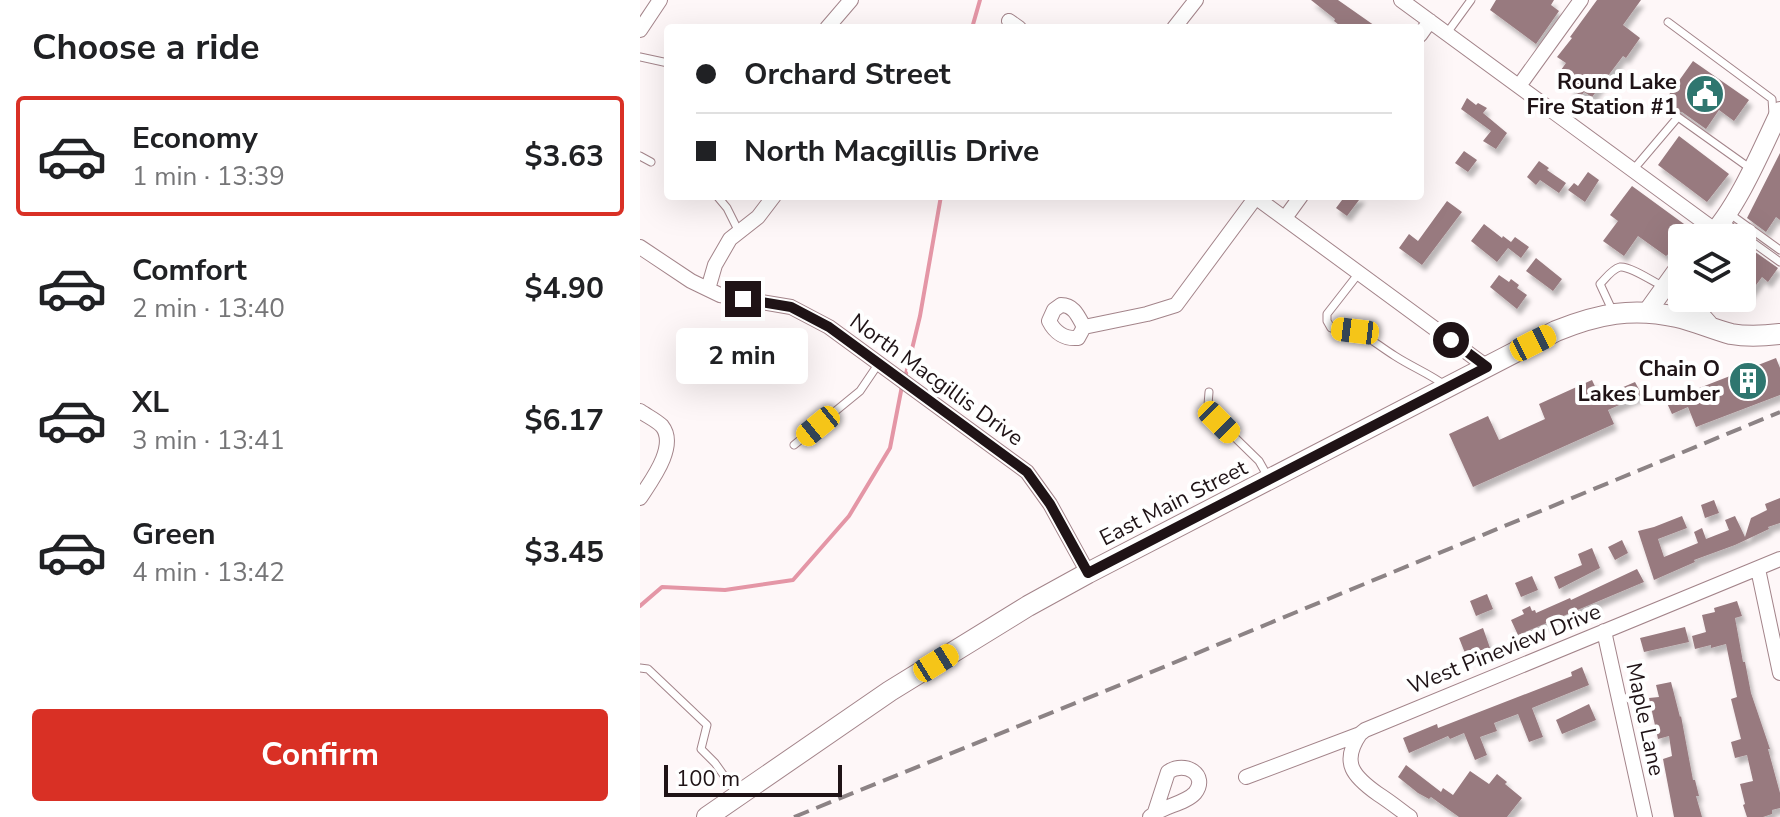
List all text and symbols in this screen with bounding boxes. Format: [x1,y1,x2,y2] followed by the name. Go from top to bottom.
[32,23,260,72] text: Choose a ride
[744,54,951,95] text: Orchard Street
[1527,67,1677,122] place label: Round Lake Fire Station #1
[1684,73,1726,115] public building icon: Round Lake Fire Station #1
[132,118,258,159] text: Economy
[36,120,108,192] icon: car
[744,131,1039,172] text: North Macgillis Drive
[525,136,604,177] text: $3.63
[132,159,285,194] text: 1 min · 13:39
[1668,224,1756,312] map controls
[1668,224,1756,312] button: layers
[132,250,247,291] text: Comfort
[36,252,108,324] icon: car
[525,268,604,309] text: $4.90
[725,281,761,317] route end
[132,291,285,326] text: 2 min · 13:40
[844,307,1029,453] street label: North Macgillis Drive
[1330,316,1380,346] car
[1506,321,1560,365] car
[1433,322,1469,358] route start
[677,327,809,383] callout: 2 min
[708,338,776,373] text: 2 min
[1578,354,1720,409] place label: Chain O Lakes Lumber
[1727,360,1769,402] building icon: Chain O Lakes Lumber
[132,382,169,423] text: XL
[36,384,108,456] icon: car
[1194,397,1244,447] car
[525,400,604,441] text: $6.17
[792,402,844,450] car
[132,423,285,458] text: 3 min · 13:41
[1095,453,1253,553] street label: East Main Street
[132,514,216,555] text: Green
[36,516,108,588] icon: car
[525,532,604,573] text: $3.45
[132,555,285,590] text: 4 min · 13:42
[1403,596,1605,701] street label: West Pineview Drive
[909,640,963,686] car
[1618,660,1672,779] street label: Maple Lane
[32,709,608,801] button: Confirm
[664,761,842,797] scale bar
[676,764,740,794] text: 100 m

